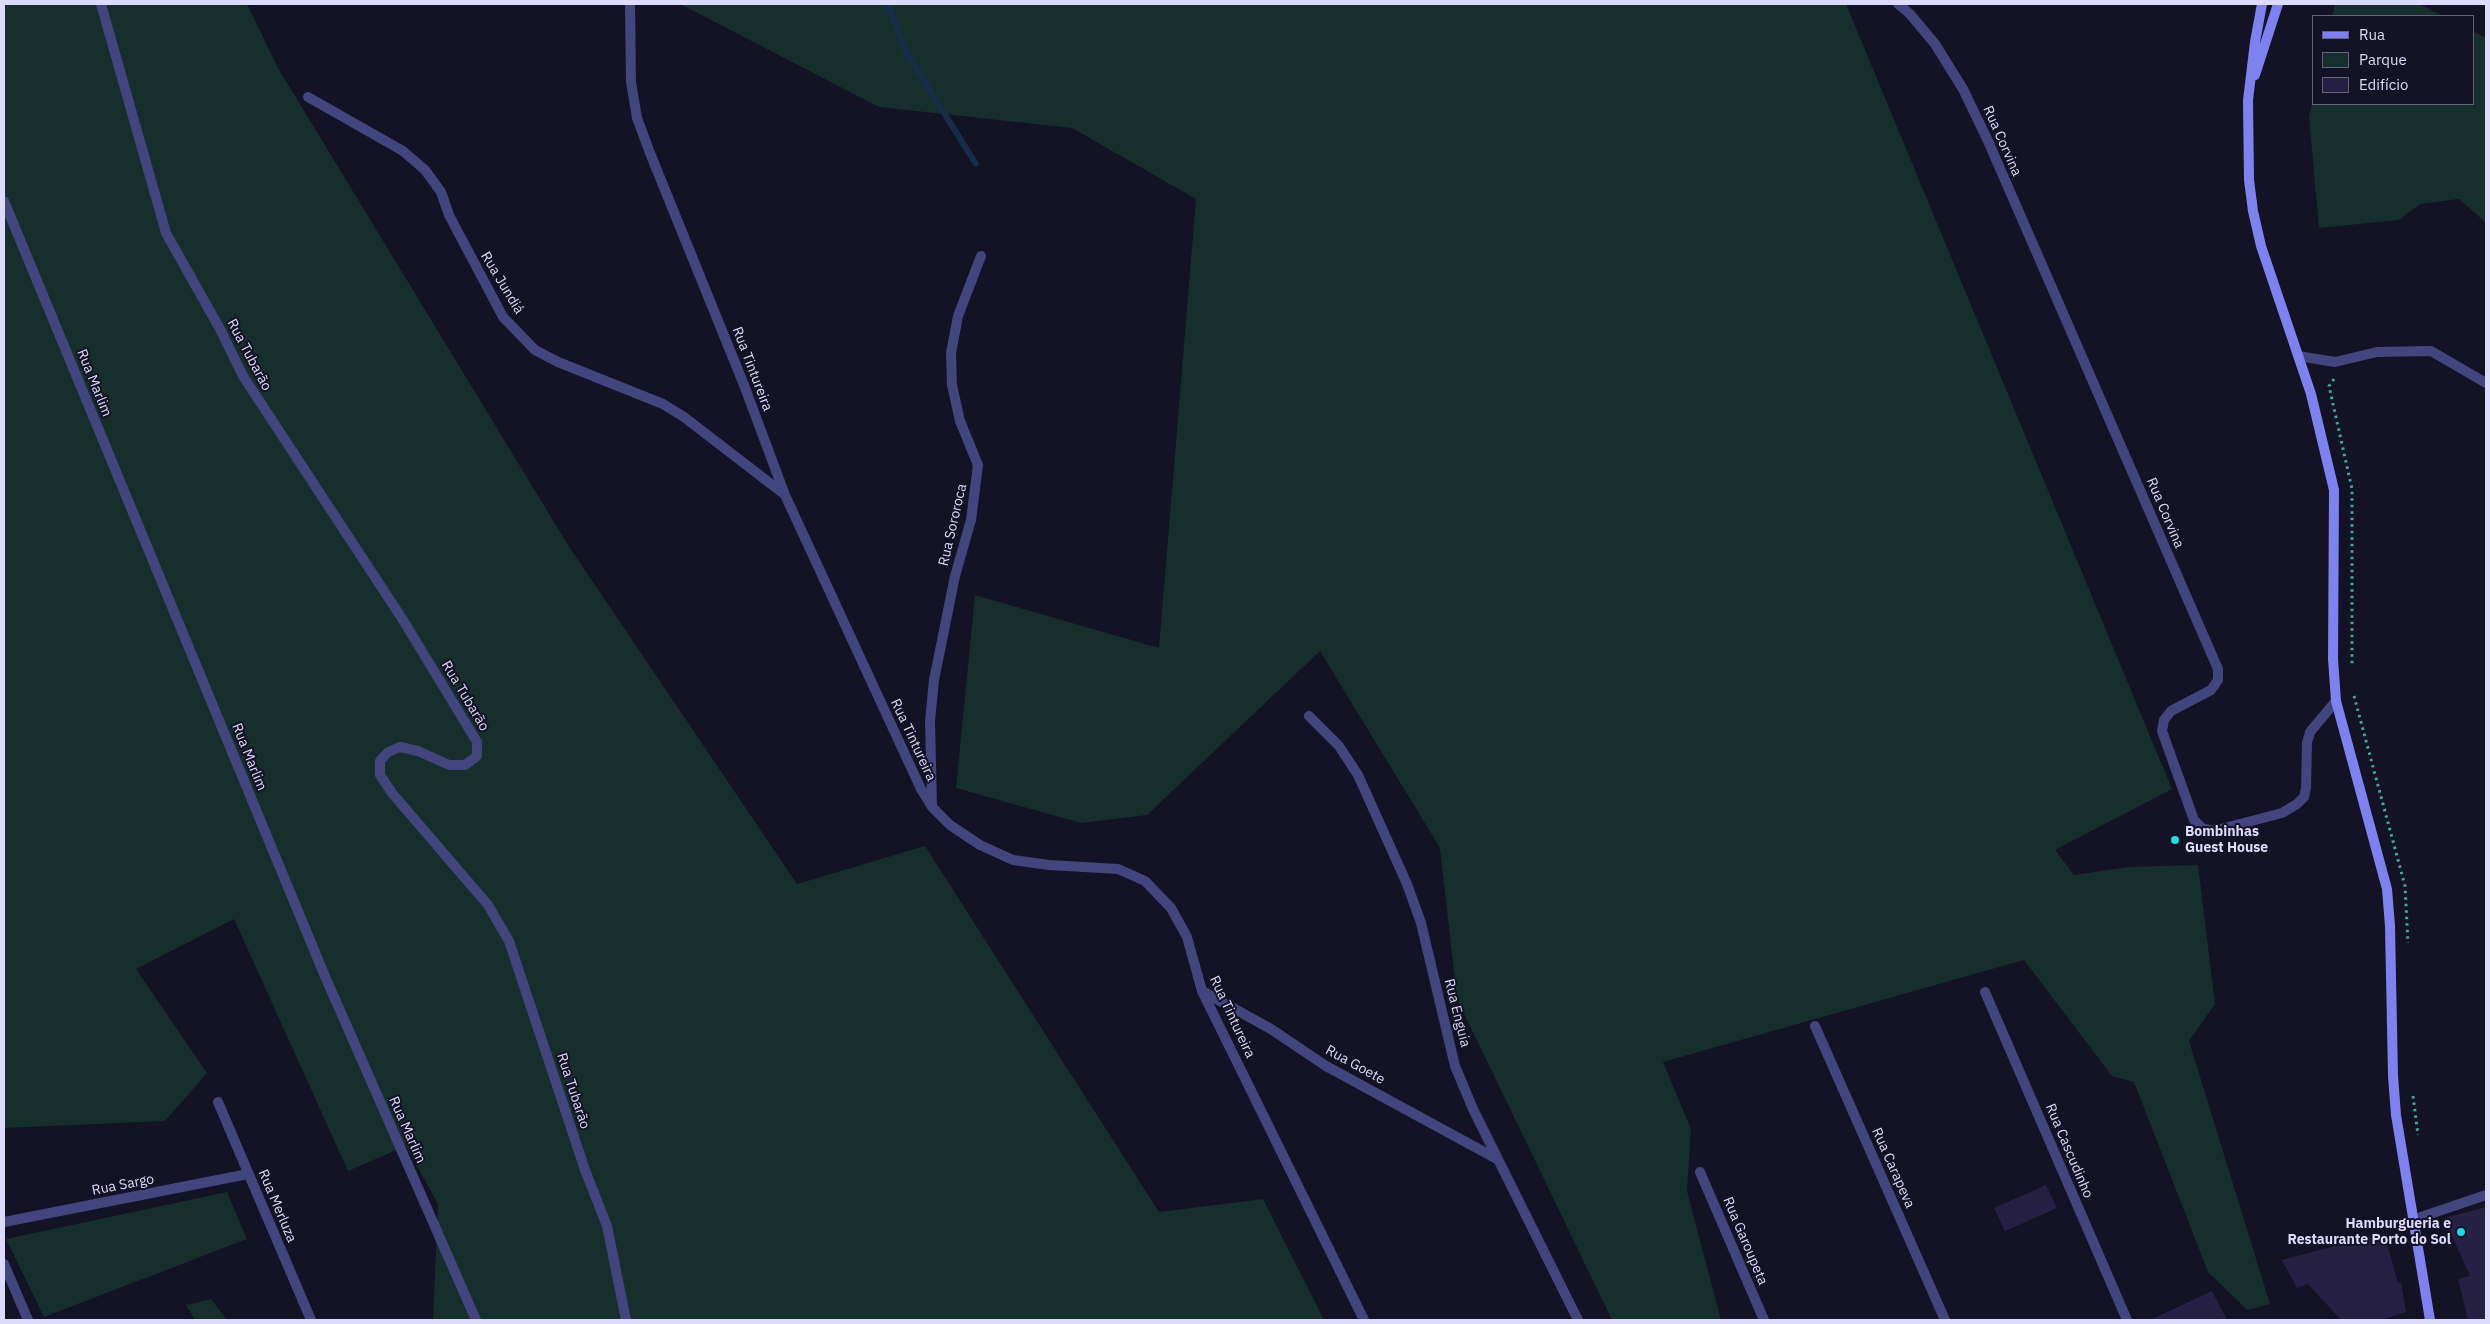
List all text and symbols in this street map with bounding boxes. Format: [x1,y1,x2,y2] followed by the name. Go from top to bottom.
[2312,15,2475,105] legend
[2359,25,2385,44] text: Rua
[2359,50,2407,69] text: Parque
[2359,75,2408,94] text: Edifício
[1979,103,2025,179] street label: Rua Corvina
[477,249,527,317] street label: Rua Jundiá
[223,316,275,394] street label: Rua Tubarão
[728,325,776,413] street label: Rua Tintureira
[73,347,115,419] street label: Rua Marlim
[2143,475,2187,551] street label: Rua Corvina
[935,482,971,568] street label: Rua Sororoca
[437,658,493,734] street label: Rua Tubarão
[887,696,939,784] street label: Rua Tintureira
[228,721,270,793] street label: Rua Marlim
[2185,824,2268,856] place label: Bombinhas Guest House
[2169,834,2181,846] marker: Bombinhas Guest House
[1206,973,1258,1061] street label: Rua Tintureira
[1440,977,1474,1049] street label: Rua Enguia
[1322,1042,1388,1088] street label: Rua Goete
[553,1051,593,1131] street label: Rua Tubarão
[385,1094,429,1166] street label: Rua Marlim
[2042,1101,2096,1201] street label: Rua Cascudinho
[1868,1125,1918,1211] street label: Rua Carapeva
[254,1167,300,1245] street label: Rua Merluza
[90,1171,156,1199] street label: Rua Sargo
[1719,1194,1771,1288] street label: Rua Garoupeta
[2287,1216,2451,1248] place label: Hamburgueria e Restaurante Porto do Sol
[2455,1226,2467,1238] marker: Hamburgueria e Restaurante Porto do Sol

